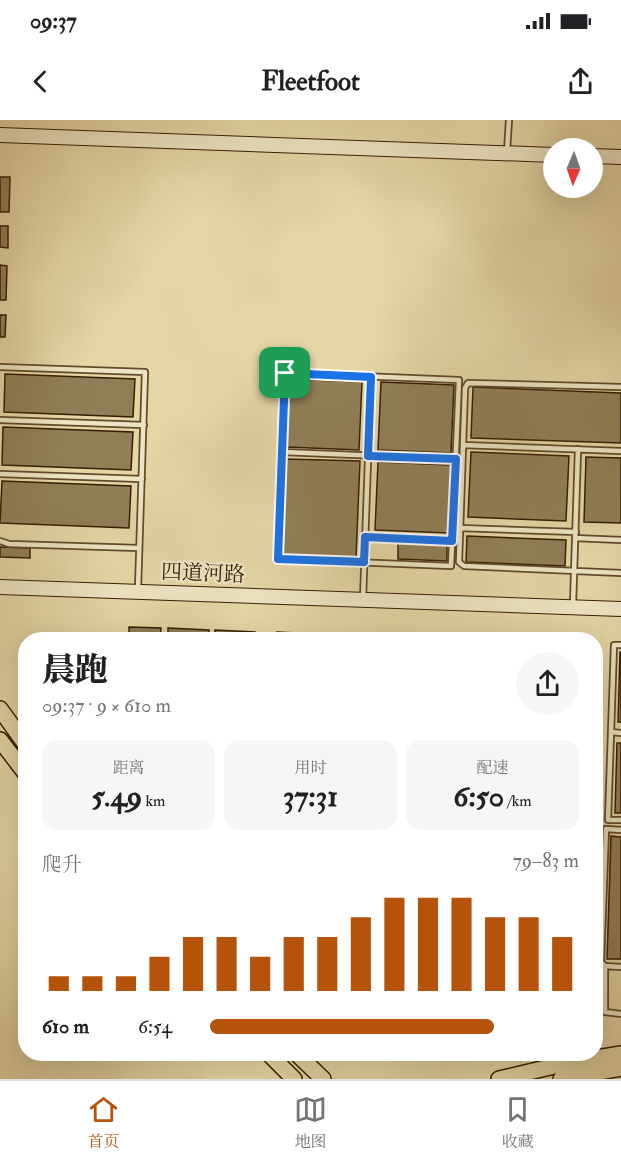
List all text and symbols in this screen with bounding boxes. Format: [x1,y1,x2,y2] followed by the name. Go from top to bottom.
[30,7,77,35] text: 09:37
[24,65,57,98] icon: back
[261,65,360,98] text: Fleetfoot
[564,65,597,98] icon: share
[543,138,603,198] north arrow
[543,138,603,198] map controls
[259,347,310,398] pin
[268,356,301,389] icon: arrive
[161,559,245,588] street label: 四道河路
[42,650,108,691] text: 晨跑
[516,652,579,715] button: share
[42,693,171,718] text: 09:37 · 9 × 610 m
[112,758,145,778] text: 距离
[294,758,327,778] text: 用时
[476,758,509,778] text: 配速
[92,778,142,815] text: 5.49
[283,778,338,815] text: 37:31
[453,778,504,815] text: 6:50
[142,791,165,811] text: km
[504,791,532,811] text: /km
[513,848,579,873] text: 79–83 m
[42,852,82,877] text: 爬升
[42,1014,89,1039] text: 610 m
[138,1014,172,1039] text: 6:54
[87,1093,120,1152] tab: 首页
[294,1093,327,1152] tab: 地图
[501,1093,534,1152] tab: 收藏

